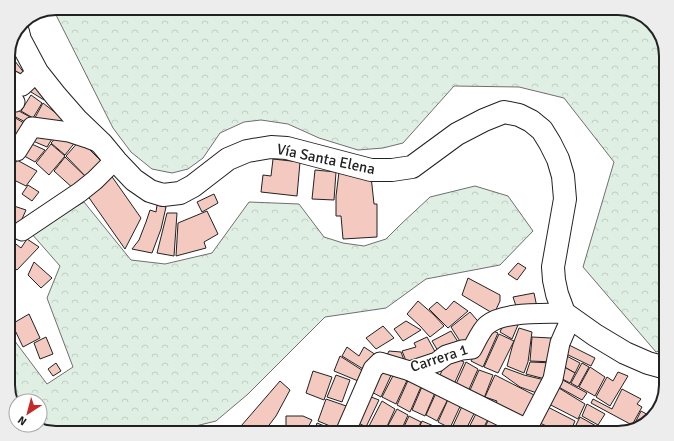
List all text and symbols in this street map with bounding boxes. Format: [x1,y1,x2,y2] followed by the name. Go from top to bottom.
[275,140,377,178] street label: Vía Santa Elena
[408,340,470,376] street label: Carrera 1
[8,393,48,433] north arrow
[15,413,29,428] text: N

